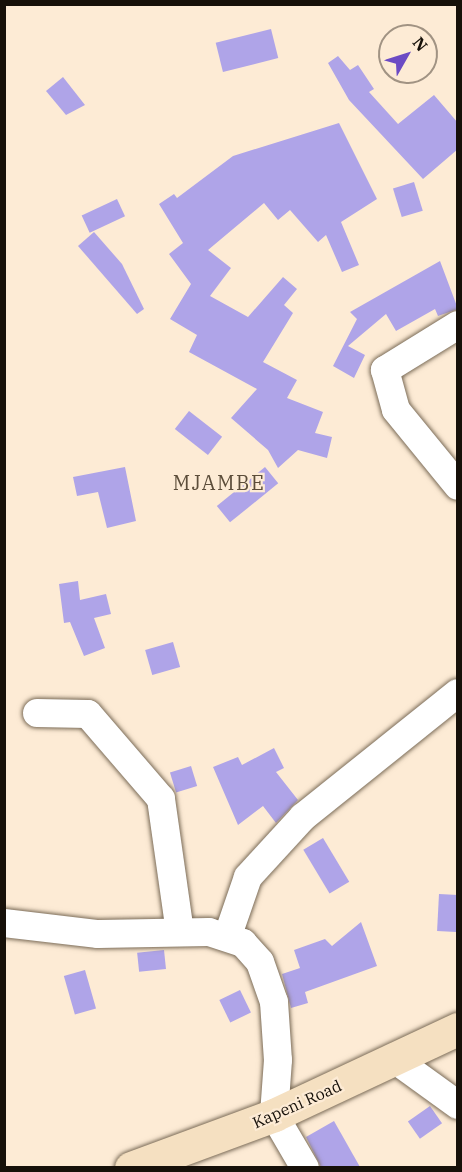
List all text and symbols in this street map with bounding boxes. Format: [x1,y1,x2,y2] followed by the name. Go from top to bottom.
[378,24,438,84] north arrow
[409,33,432,55] text: N
[173,470,265,494] district label: MJAMBE
[249,1076,345,1132] street label: Kapeni Road

